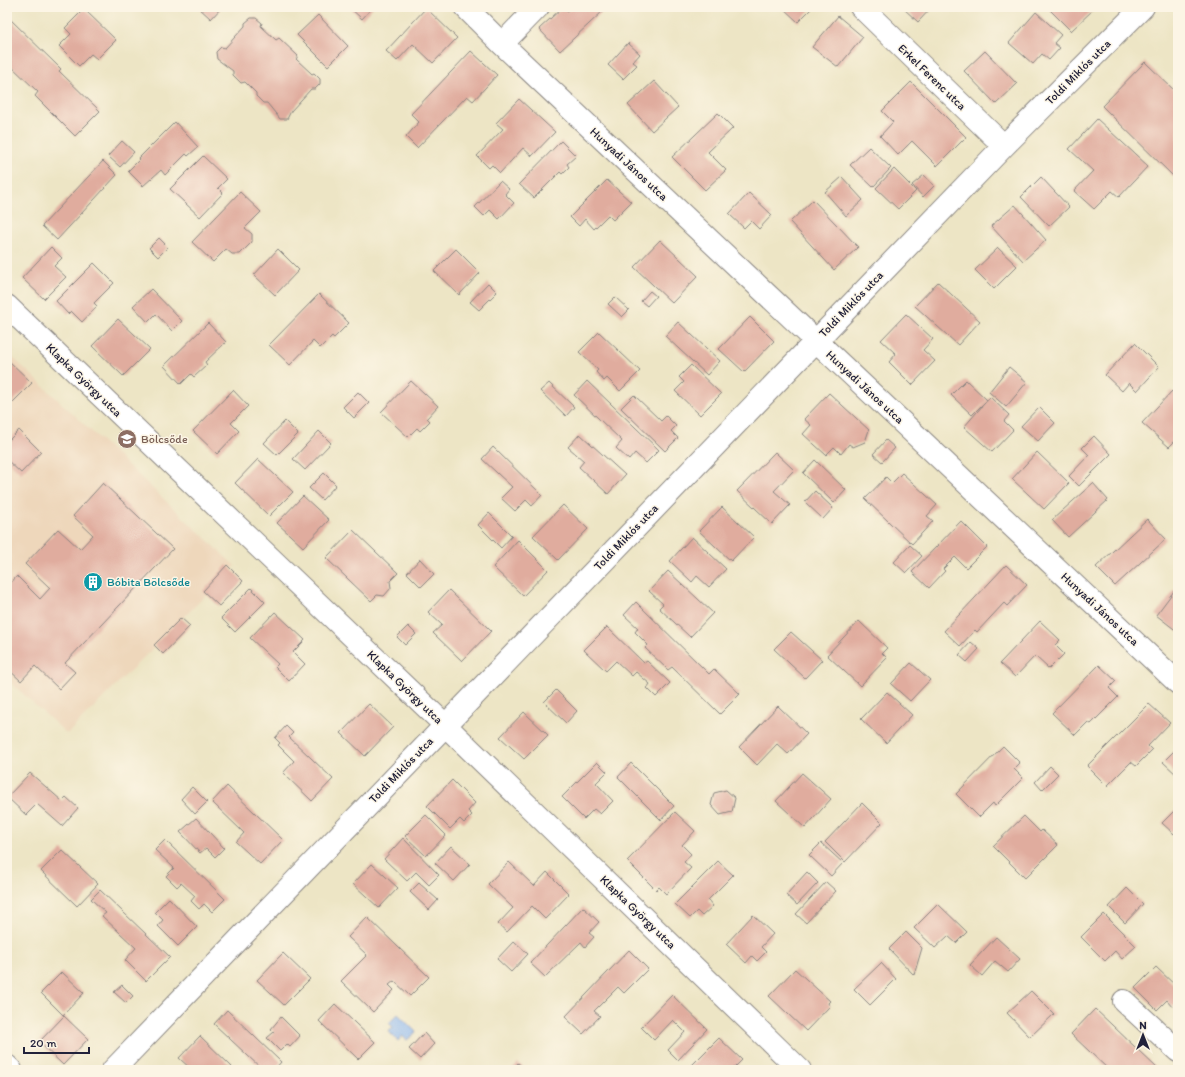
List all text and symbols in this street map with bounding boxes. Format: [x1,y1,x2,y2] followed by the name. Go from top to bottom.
[1042,36,1114,108] street label: Toldi Miklós utca
[895,41,969,113] street label: Erkel Ferenc utca
[587,124,671,204] street label: Hunyadi János utca
[816,268,886,340] street label: Toldi Miklós utca
[43,340,125,420] street label: Klapka György utca
[823,347,907,427] street label: Hunyadi János utca
[116,428,138,450] school or university icon: Bölcsőde
[141,432,188,446] place label: Bölcsőde
[591,501,661,573] street label: Toldi Miklós utca
[1058,569,1142,649] street label: Hunyadi János utca
[82,571,104,593] building icon: Bóbita Bölcsőde
[107,575,190,589] place label: Bóbita Bölcsőde
[364,647,446,727] street label: Klapka György utca
[366,734,436,806] street label: Toldi Miklós utca
[597,872,679,952] street label: Klapka György utca
[1123,1015,1163,1055] north arrow
[1139,1019,1147,1032] text: N
[24,1029,89,1055] scale bar
[30,1036,57,1050] text: 20 m

